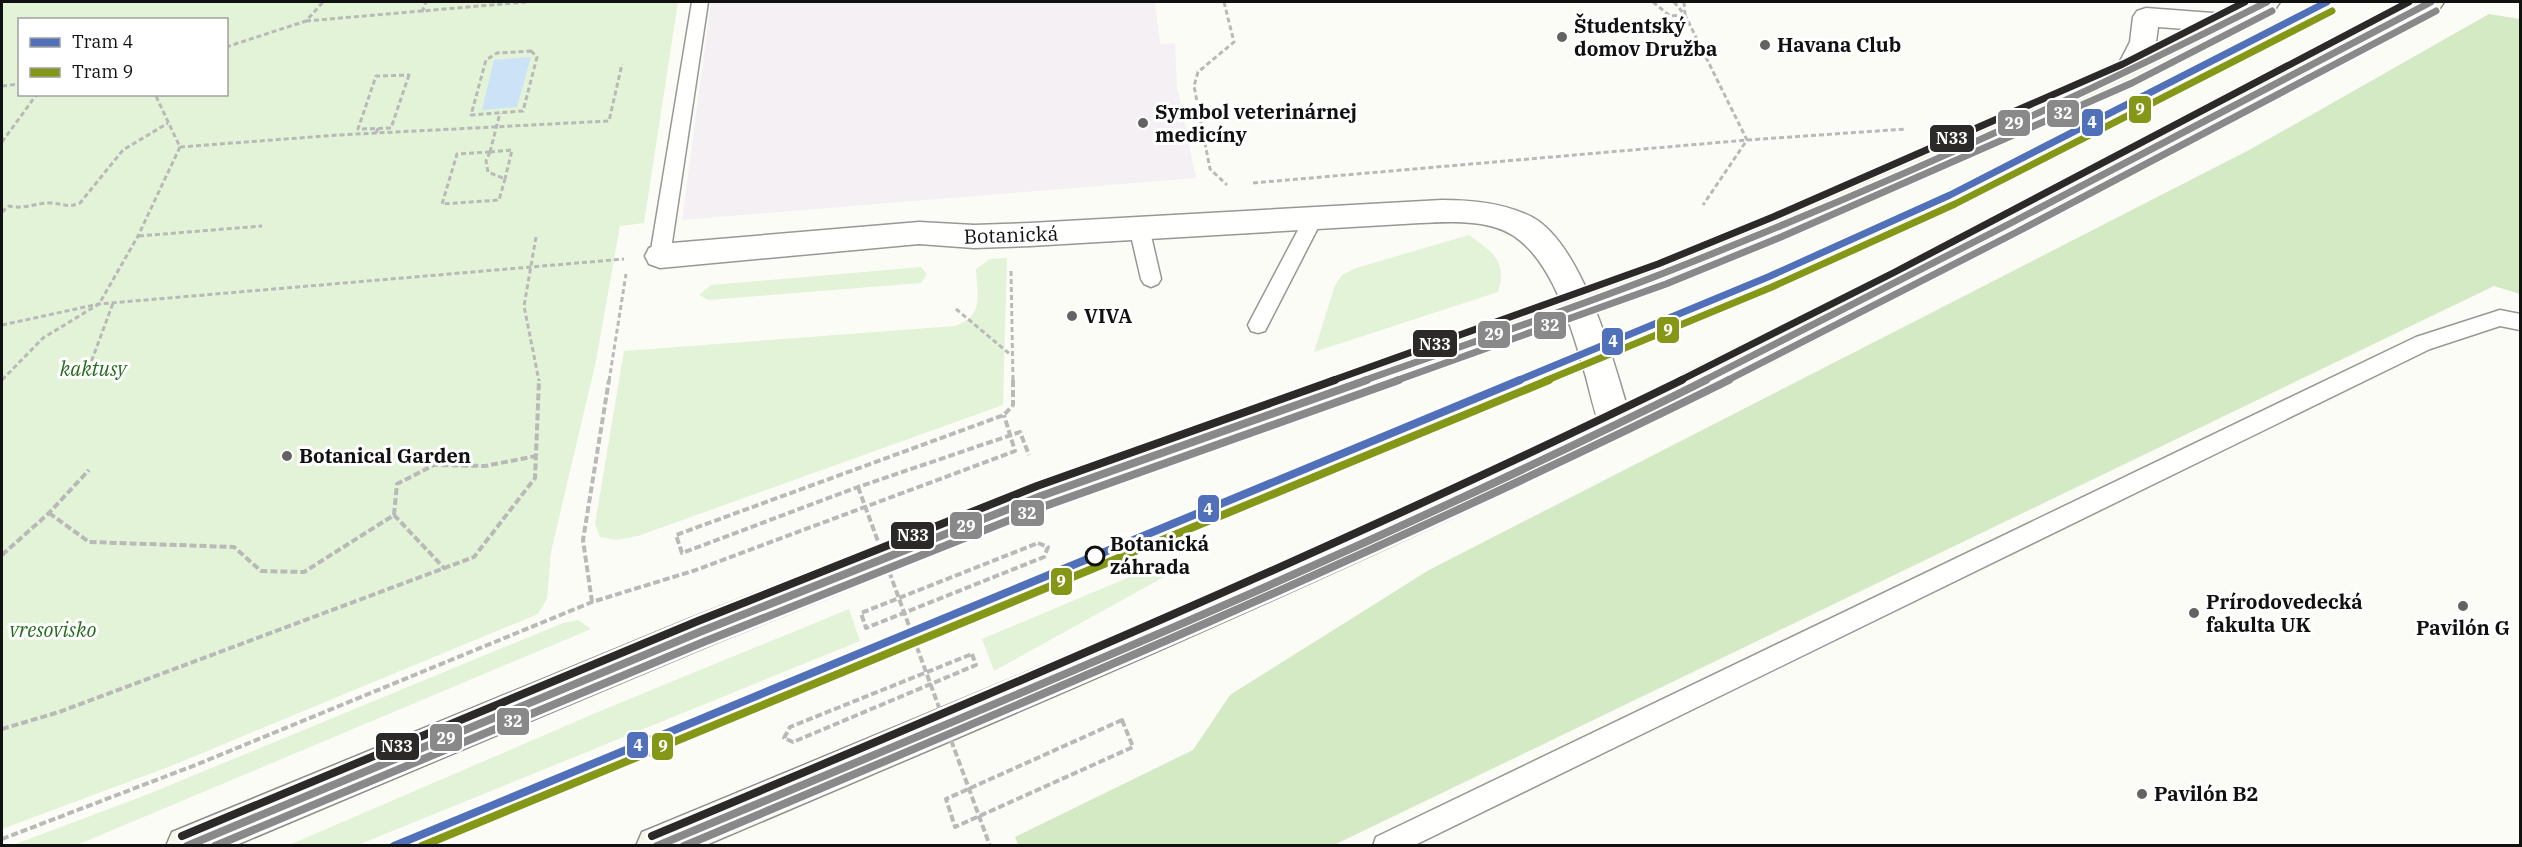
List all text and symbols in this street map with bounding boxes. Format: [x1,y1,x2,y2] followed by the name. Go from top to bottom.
[1574,12,1717,62] place label: Študentský domov Družba
[18,18,228,96] legend
[72,30,133,53] text: Tram 4
[1555,30,1569,44] marker: Študentský domov Družba
[1777,31,1901,58] place label: Havana Club
[1758,38,1772,52] marker: Havana Club
[72,60,133,83] text: Tram 9
[2128,95,2152,124] line badge: 9
[1155,98,1357,148] place label: Symbol veterinárnej medicíny
[2046,99,2080,128] line badge: 32
[2135,99,2145,119] text: 9
[2053,103,2073,123] text: 32
[2081,108,2104,137] line badge: 4
[1997,109,2031,137] line badge: 29
[2087,112,2097,132] text: 4
[2004,113,2024,133] text: 29
[1136,116,1150,130] marker: Symbol veterinárnej medicíny
[1929,124,1975,153] line badge: N33
[1936,128,1968,148] text: N33
[963,219,1059,250] street label: Botanická
[1084,302,1132,329] place label: VIVA
[1065,309,1079,323] marker: VIVA
[1533,311,1567,340] line badge: 32
[1540,315,1560,335] text: 32
[1656,316,1680,344] line badge: 9
[1477,320,1511,349] line badge: 29
[1663,320,1673,340] text: 9
[1484,324,1504,344] text: 29
[1601,327,1624,356] line badge: 4
[1412,329,1458,358] line badge: N33
[1608,331,1618,351] text: 4
[1419,334,1451,354] text: N33
[60,355,128,382] park label: kaktusy
[299,442,471,469] place label: Botanical Garden
[280,449,294,463] marker: Botanical Garden
[1197,494,1220,523] line badge: 4
[1010,499,1045,527] line badge: 32
[1203,499,1213,519] text: 4
[1017,503,1037,523] text: 32
[949,511,983,540] line badge: 29
[956,516,976,536] text: 29
[890,521,935,550] line badge: N33
[897,525,929,545] text: N33
[1110,530,1209,580] place label: Botanická záhrada
[1085,546,1105,566] marker: Botanická záhrada
[1050,567,1073,596] line badge: 9
[1056,571,1066,591] text: 9
[2206,588,2363,638] place label: Prírodovedecká fakulta UK
[2456,599,2470,613] marker: Pavilón G
[2187,606,2201,620] marker: Prírodovedecká fakulta UK
[2416,614,2510,641] place label: Pavilón G
[9,616,97,643] park label: vresovisko
[496,707,530,736] line badge: 32
[503,711,523,731] text: 32
[429,723,463,752] line badge: 29
[436,728,456,748] text: 29
[626,731,649,759] line badge: 4
[375,732,420,761] line badge: N33
[651,732,674,761] line badge: 9
[633,735,643,755] text: 4
[381,736,413,756] text: N33
[658,736,668,756] text: 9
[2154,780,2258,807] place label: Pavilón B2
[2135,787,2149,801] marker: Pavilón B2

